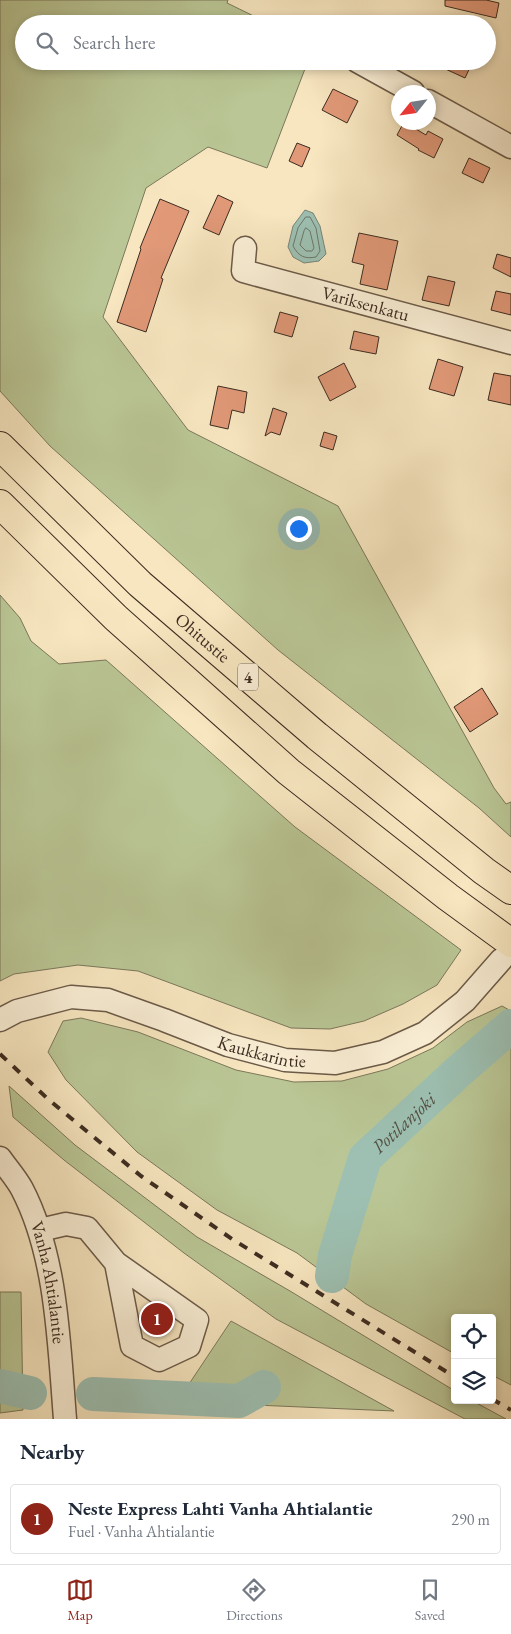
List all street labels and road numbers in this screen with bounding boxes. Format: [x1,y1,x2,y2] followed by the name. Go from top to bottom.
[319,281,412,326] street label: Variksenkatu
[171,607,235,667] street label: Ohitustie
[238,664,258,690] road number: 4
[214,1030,306,1072] street label: Kaukkarintie
[26,1218,71,1345] street label: Vanha Ahtialantie

